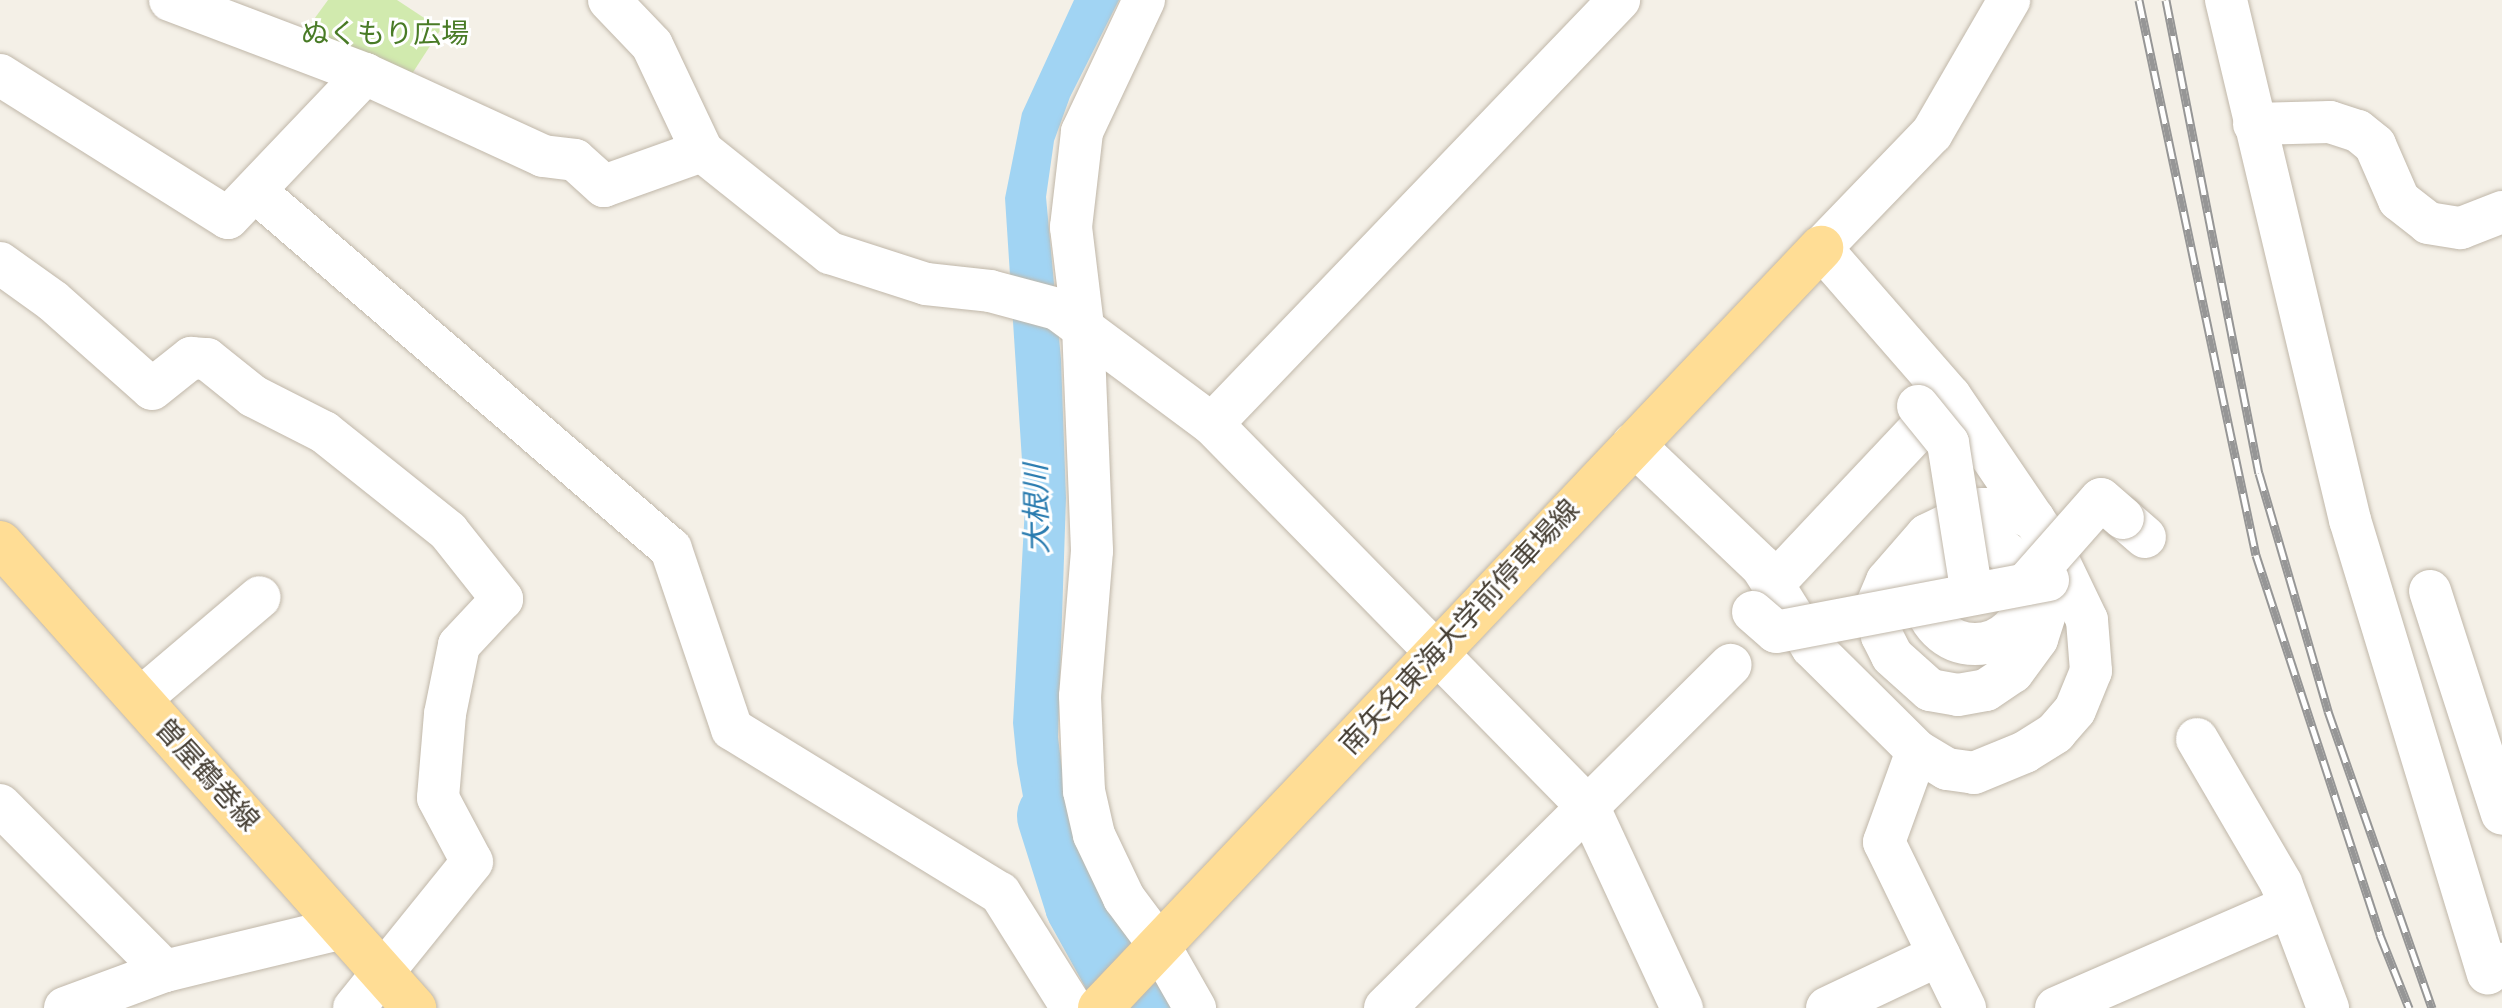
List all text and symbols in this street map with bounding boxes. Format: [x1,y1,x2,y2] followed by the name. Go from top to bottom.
[301,17,469,51] park label: ぬくもり広場
[1019,464,1057,554] water label: 大根川
[1333,493,1587,761] street label: 南矢名東海大学前停車場線
[148,712,266,838] street label: 曽屋鶴巻線

